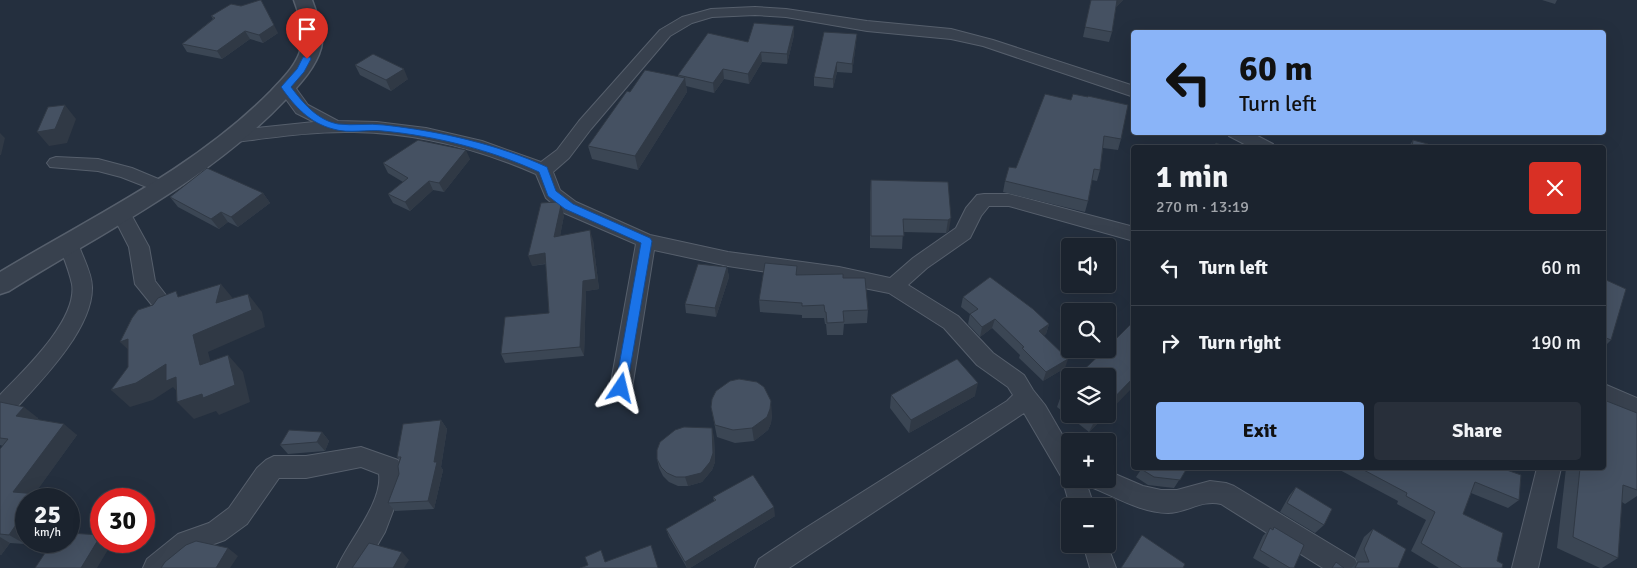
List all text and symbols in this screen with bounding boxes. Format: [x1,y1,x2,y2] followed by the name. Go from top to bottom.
[286,8,328,59] pin
[293,15,321,43] icon: arrive
[1239,47,1313,90] text: 60 m
[1156,50,1221,115] icon: left
[1239,90,1317,117] text: Turn left
[1156,159,1228,196] text: 1 min
[1529,162,1581,214] button: close
[1156,197,1249,217] text: 270 m · 13:19
[1061,238,1116,553] map controls
[1061,238,1116,293] button: sound
[1156,254,1184,282] icon: left
[1199,256,1268,280] text: Turn left
[1541,256,1581,280] text: 60 m
[1061,303,1116,358] button: search
[1156,329,1184,357] icon: right
[1199,331,1281,355] text: Turn right
[1531,331,1581,355] text: 190 m
[594,361,646,413] position arrow
[1061,368,1116,423] button: layers
[1156,402,1364,460] button: Exit
[1374,402,1581,460] button: Share
[1061,433,1116,488] button: +
[90,488,155,553] speed limit sign: 30
[1061,498,1116,553] button: −
[34,499,61,530] text: 25
[34,525,61,540] text: km/h

